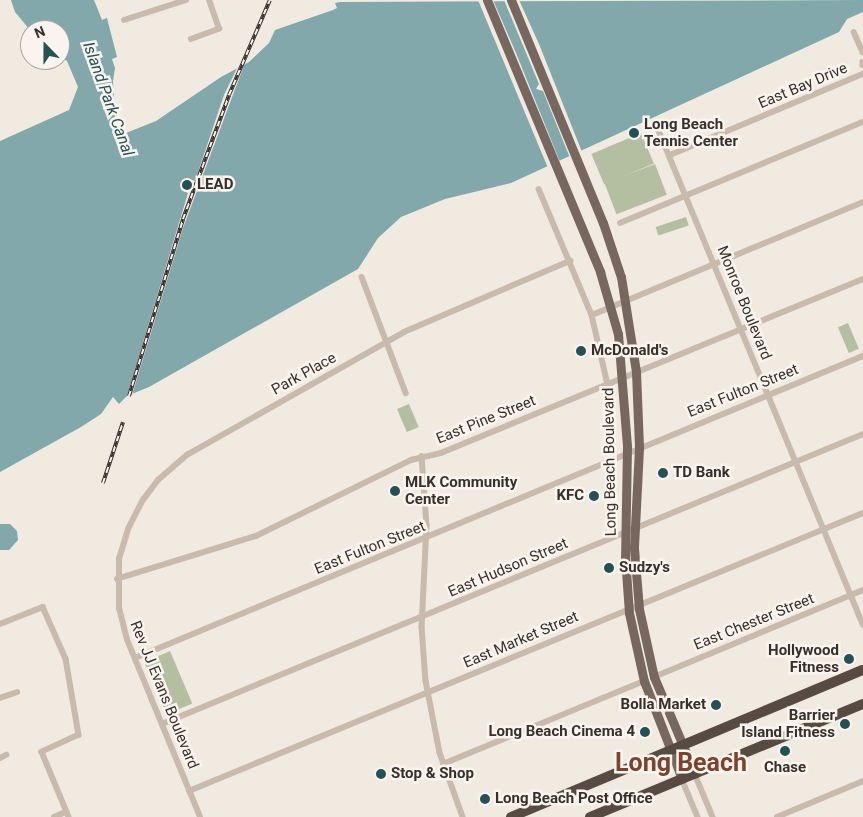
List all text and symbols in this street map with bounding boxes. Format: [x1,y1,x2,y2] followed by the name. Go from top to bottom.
[20,20,70,70] north arrow
[32,23,47,41] text: N
[78,39,138,159] water label: Island Park Canal
[756,59,850,113] street label: East Bay Drive
[644,115,738,150] place label: Long Beach Tennis Center
[628,127,640,139] marker: Long Beach Tennis Center
[197,176,233,194] place label: LEAD
[181,179,193,191] marker: LEAD
[713,243,775,363] street label: Monroe Boulevard
[591,342,668,360] place label: McDonald's
[575,345,587,357] marker: McDonald's
[269,349,339,399] street label: Park Place
[685,361,801,421] street label: East Fulton Street
[600,387,620,537] street label: Long Beach Boulevard
[434,392,538,448] street label: East Pine Street
[673,464,730,482] place label: TD Bank
[657,467,669,479] marker: TD Bank
[405,473,517,508] place label: MLK Community Center
[389,485,401,497] marker: MLK Community Center
[556,487,584,505] place label: KFC
[588,490,600,502] marker: KFC
[312,518,428,578] street label: East Fulton Street
[445,535,571,601] street label: East Hudson Street
[619,559,670,577] place label: Sudzy's
[603,562,615,574] marker: Sudzy's
[691,590,817,654] street label: East Chester Street
[461,608,581,672] street label: East Market Street
[126,618,202,772] street label: Rev JJ Evans Boulevard
[768,641,839,676] place label: Hollywood Fitness
[843,653,855,665] marker: Hollywood Fitness
[621,696,706,714] place label: Bolla Market
[710,699,722,711] marker: Bolla Market
[741,706,835,741] place label: Barrier Island Fitness
[839,718,851,730] marker: Barrier Island Fitness
[488,723,635,741] place label: Long Beach Cinema 4
[639,726,651,738] marker: Long Beach Cinema 4
[779,745,791,757] marker: Chase
[615,748,747,778] district label: Long Beach
[764,759,806,777] place label: Chase
[391,765,474,783] place label: Stop & Shop
[375,768,387,780] marker: Stop & Shop
[495,790,653,808] place label: Long Beach Post Office
[479,793,491,805] marker: Long Beach Post Office

